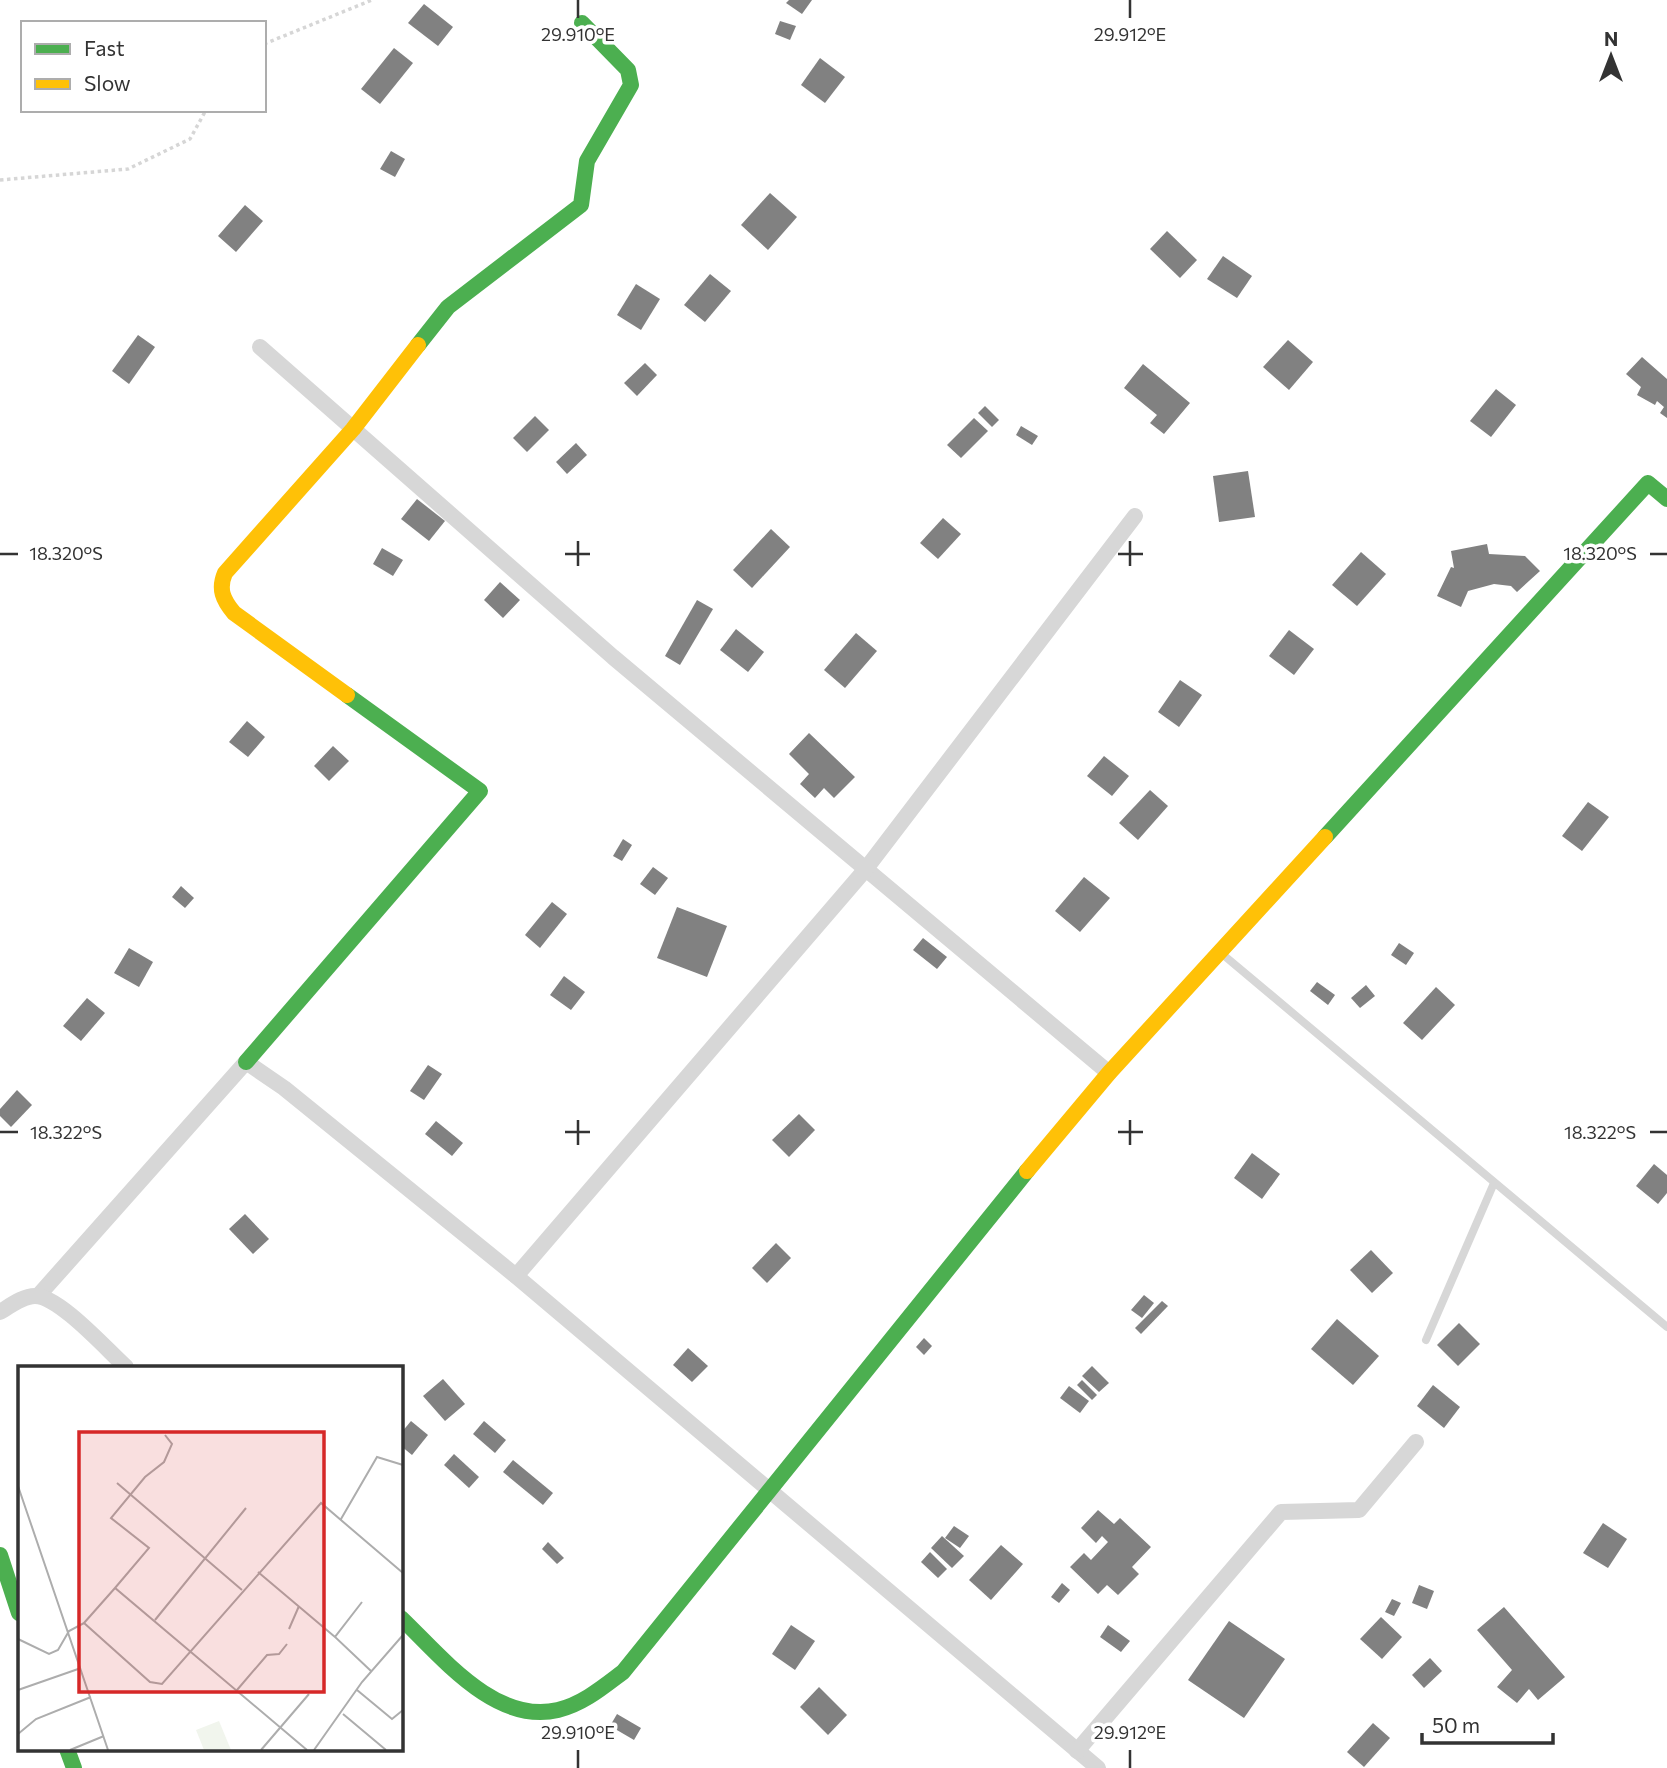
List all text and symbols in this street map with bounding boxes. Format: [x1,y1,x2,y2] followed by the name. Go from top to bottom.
[21,21,266,112] legend
[1576,21,1646,91] north arrow
[541,23,615,45] text: 29.910°E
[1094,23,1166,45] text: 29.912°E
[1604,27,1618,50] text: N
[84,35,125,60] text: Fast
[84,70,131,95] text: Slow
[29,542,103,564] text: 18.320°S
[1563,542,1637,564] text: 18.320°S
[30,1121,102,1143] text: 18.322°S
[1564,1121,1636,1143] text: 18.322°S
[18,1366,402,1750] inset map
[1422,1702,1553,1746] scale bar
[1432,1712,1480,1737] text: 50 m
[541,1721,615,1743] text: 29.910°E
[1094,1721,1166,1743] text: 29.912°E

